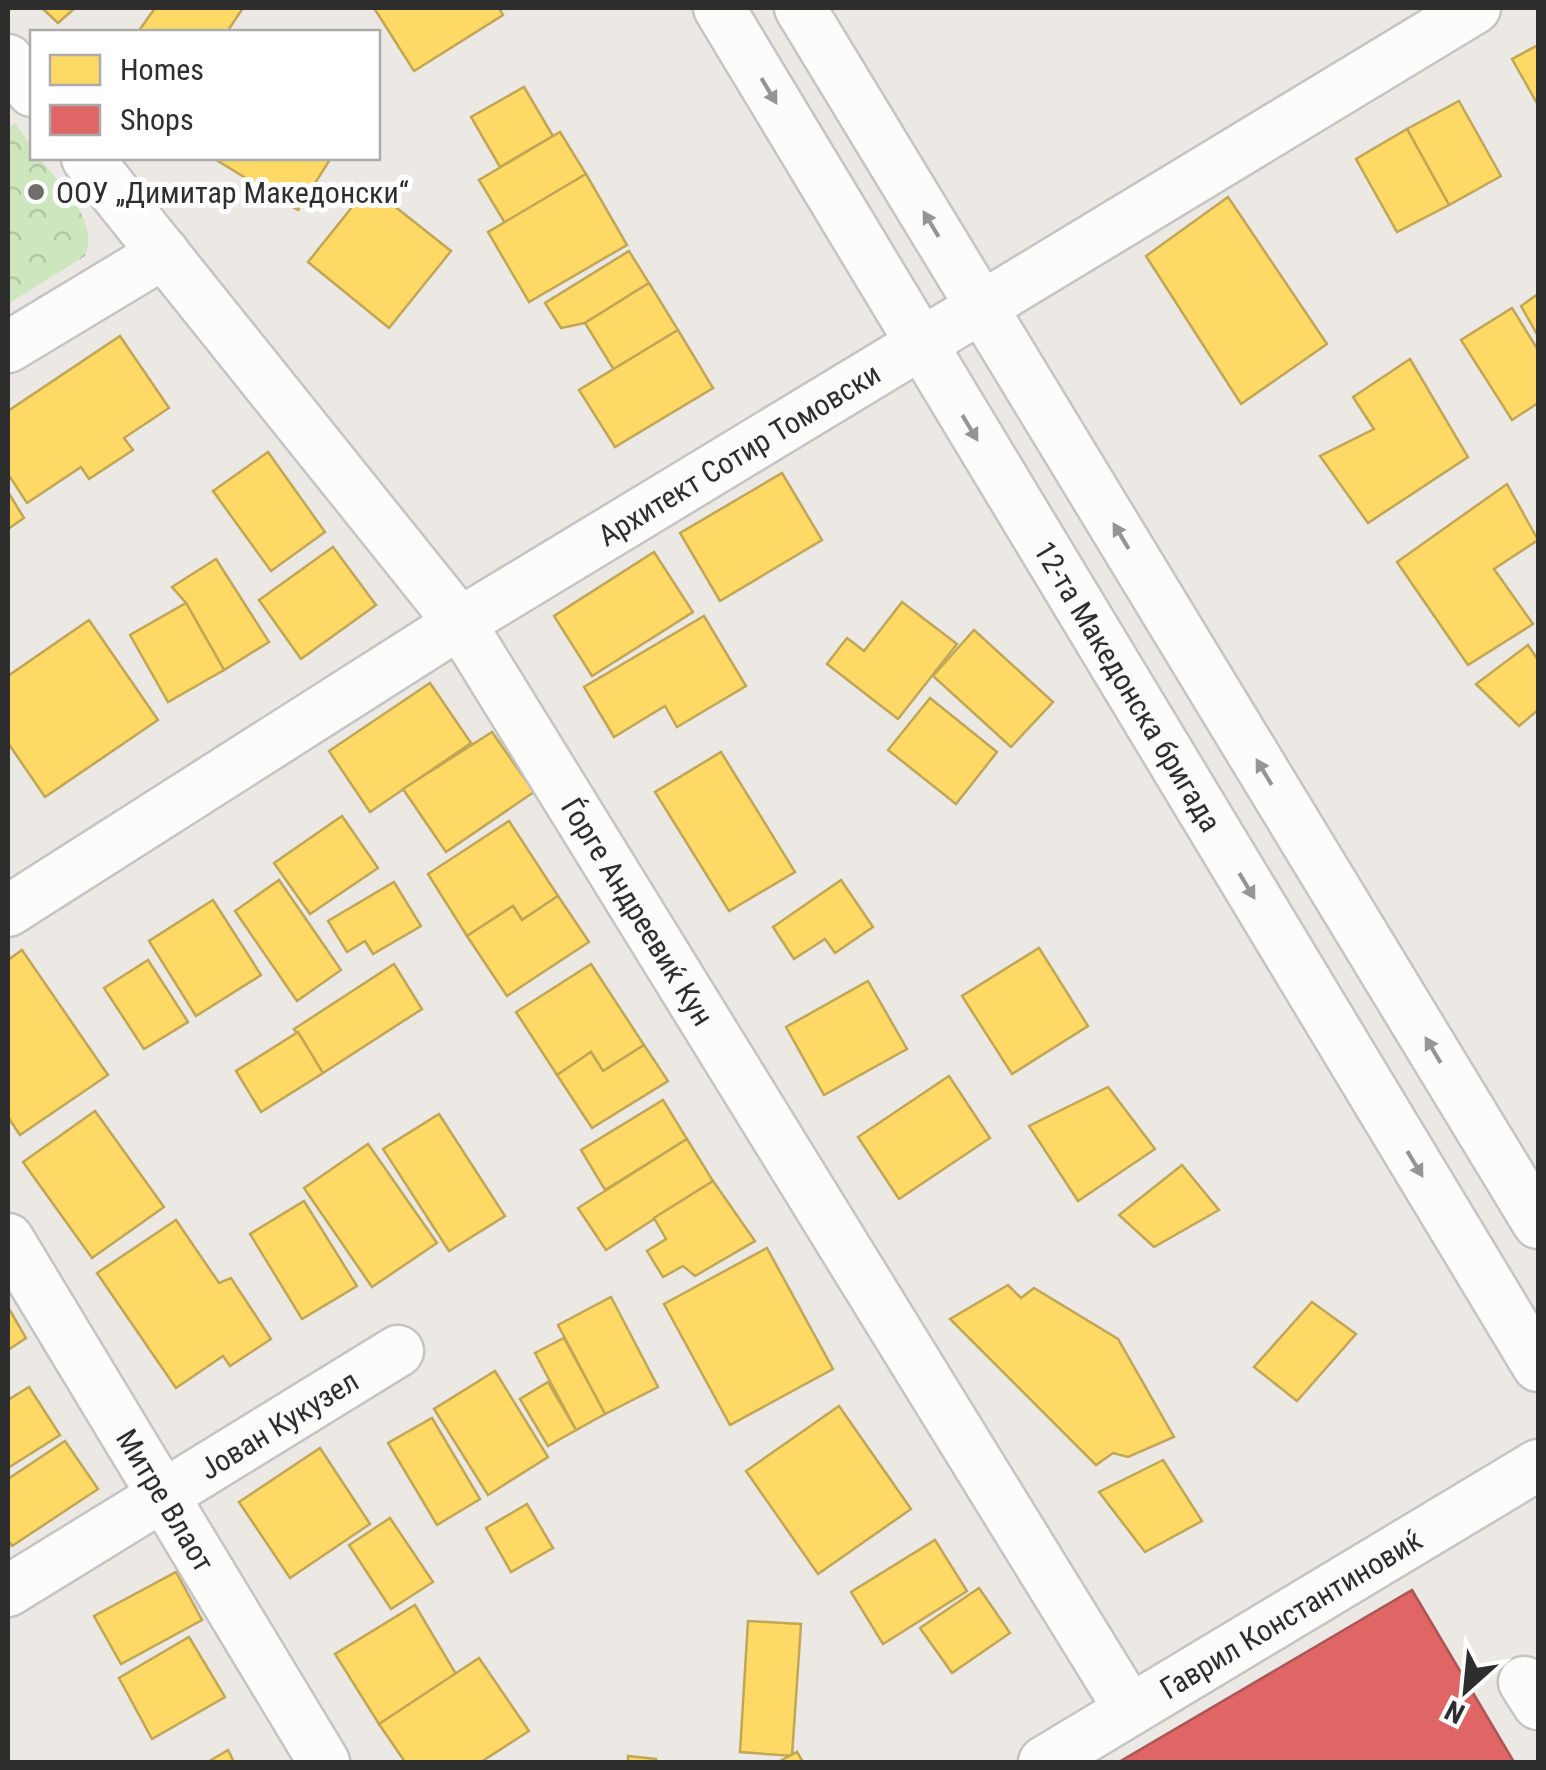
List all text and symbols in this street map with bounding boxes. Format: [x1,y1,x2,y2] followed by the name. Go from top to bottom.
[30,30,380,160] legend
[120,52,204,87] text: Homes
[760,77,777,105] one-way arrow
[120,102,194,137] text: Shops
[56,175,409,210] place label: ООУ „Димитар Македонски“
[25,181,47,203] marker: ООУ „Димитар Македонски“
[923,210,940,238] one-way arrow
[592,355,886,553] street label: Архитект Сотир Томовски
[961,414,978,442] one-way arrow
[1113,522,1130,550] one-way arrow
[1027,535,1229,838] street label: 12-та Македонска бригада
[1256,758,1274,786] one-way arrow
[554,791,721,1032] street label: Ѓорге Андреевиќ Кун
[1238,872,1255,900] one-way arrow
[1425,1036,1442,1064] one-way arrow
[1406,1150,1423,1178] one-way arrow
[193,1362,365,1486] street label: Јован Кукузел
[109,1423,222,1578] street label: Митре Влаот
[1154,1522,1428,1706] street label: Гаврил Константиновиќ
[1416,1640,1516,1740] north arrow
[1440,1693,1470,1730] text: N

